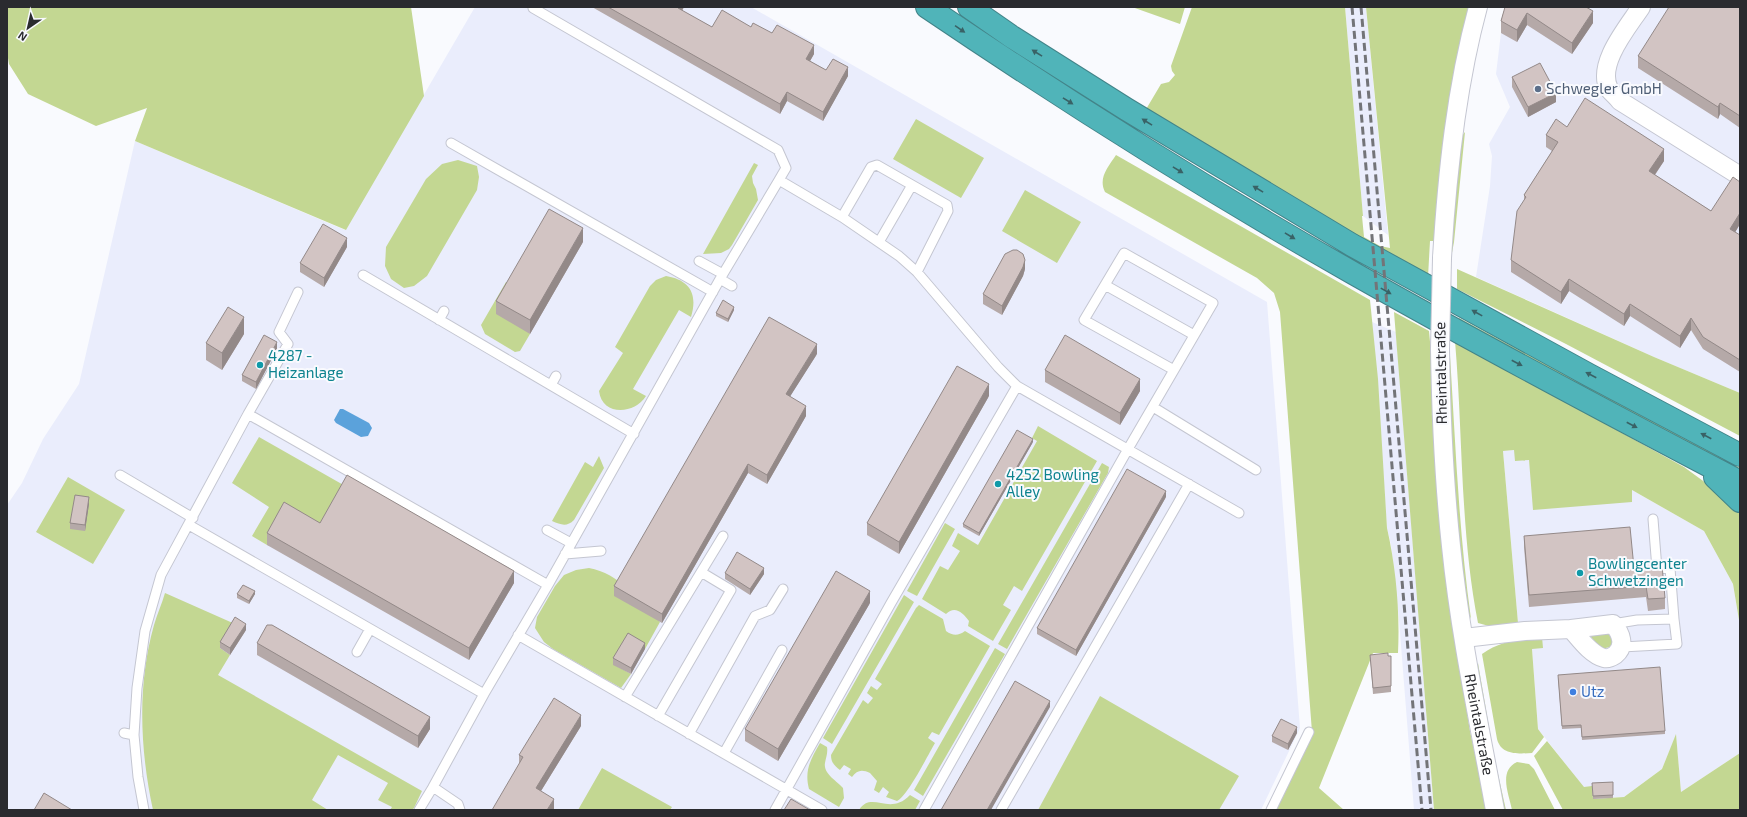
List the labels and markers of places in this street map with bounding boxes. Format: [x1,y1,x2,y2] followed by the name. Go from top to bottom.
[1546,79,1662,97] place label: Schwegler GmbH
[1533,84,1543,94] marker: Schwegler GmbH
[268,346,343,381] place label: 4287 - Heizanlage
[255,360,265,370] marker: 4287 - Heizanlage
[1006,465,1099,500] place label: 4252 Bowling Alley
[993,479,1003,489] marker: 4252 Bowling Alley
[1588,554,1687,589] place label: Bowlingcenter Schwetzingen
[1575,568,1585,578] marker: Bowlingcenter Schwetzingen
[1581,682,1604,700] place label: Utz
[1568,687,1578,697] marker: Utz

